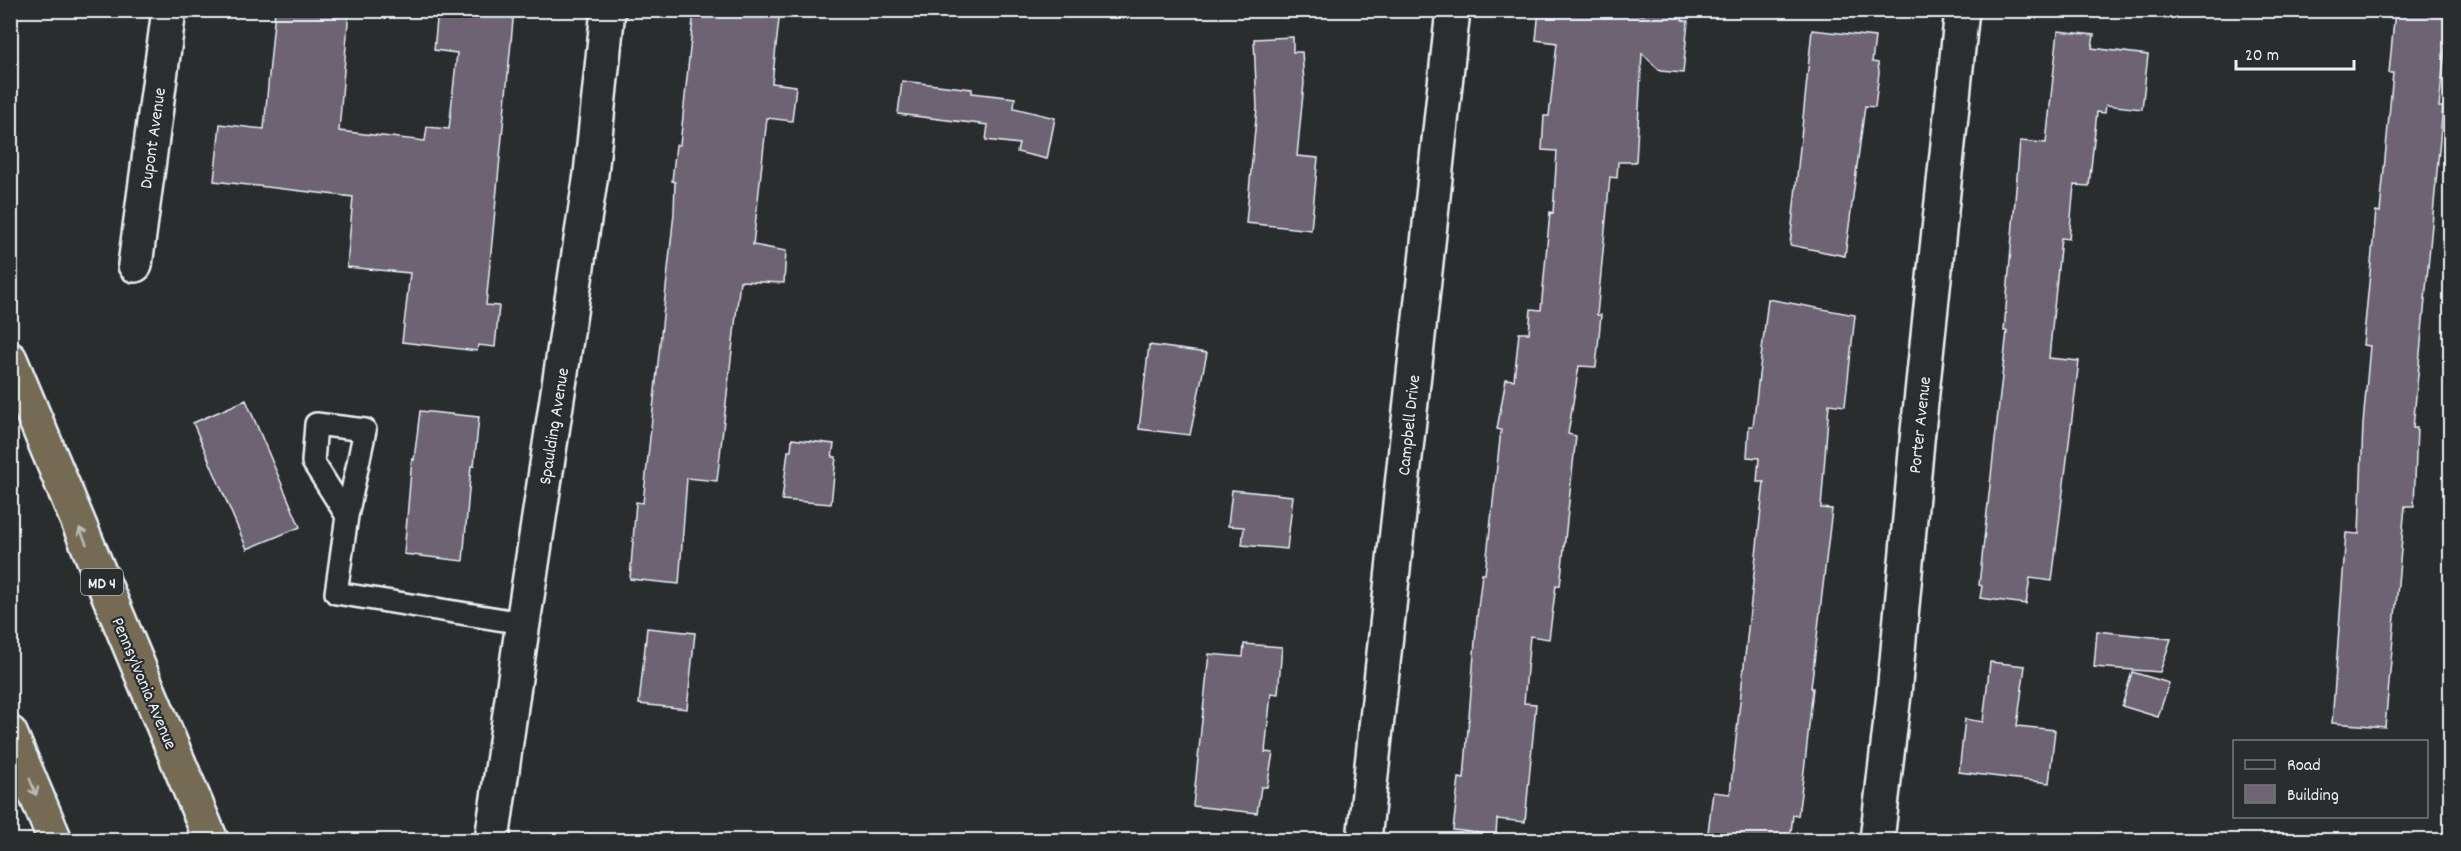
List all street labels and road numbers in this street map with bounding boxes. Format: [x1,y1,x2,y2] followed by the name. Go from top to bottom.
[135,86,174,190] street label: Dupont Avenue
[534,366,577,487] street label: Spaulding Avenue
[1393,374,1428,477] street label: Campbell Drive
[1904,375,1939,475] street label: Porter Avenue
[81,569,123,595] road number: MD 4
[104,614,182,754] street label: Pennsylvania Avenue

